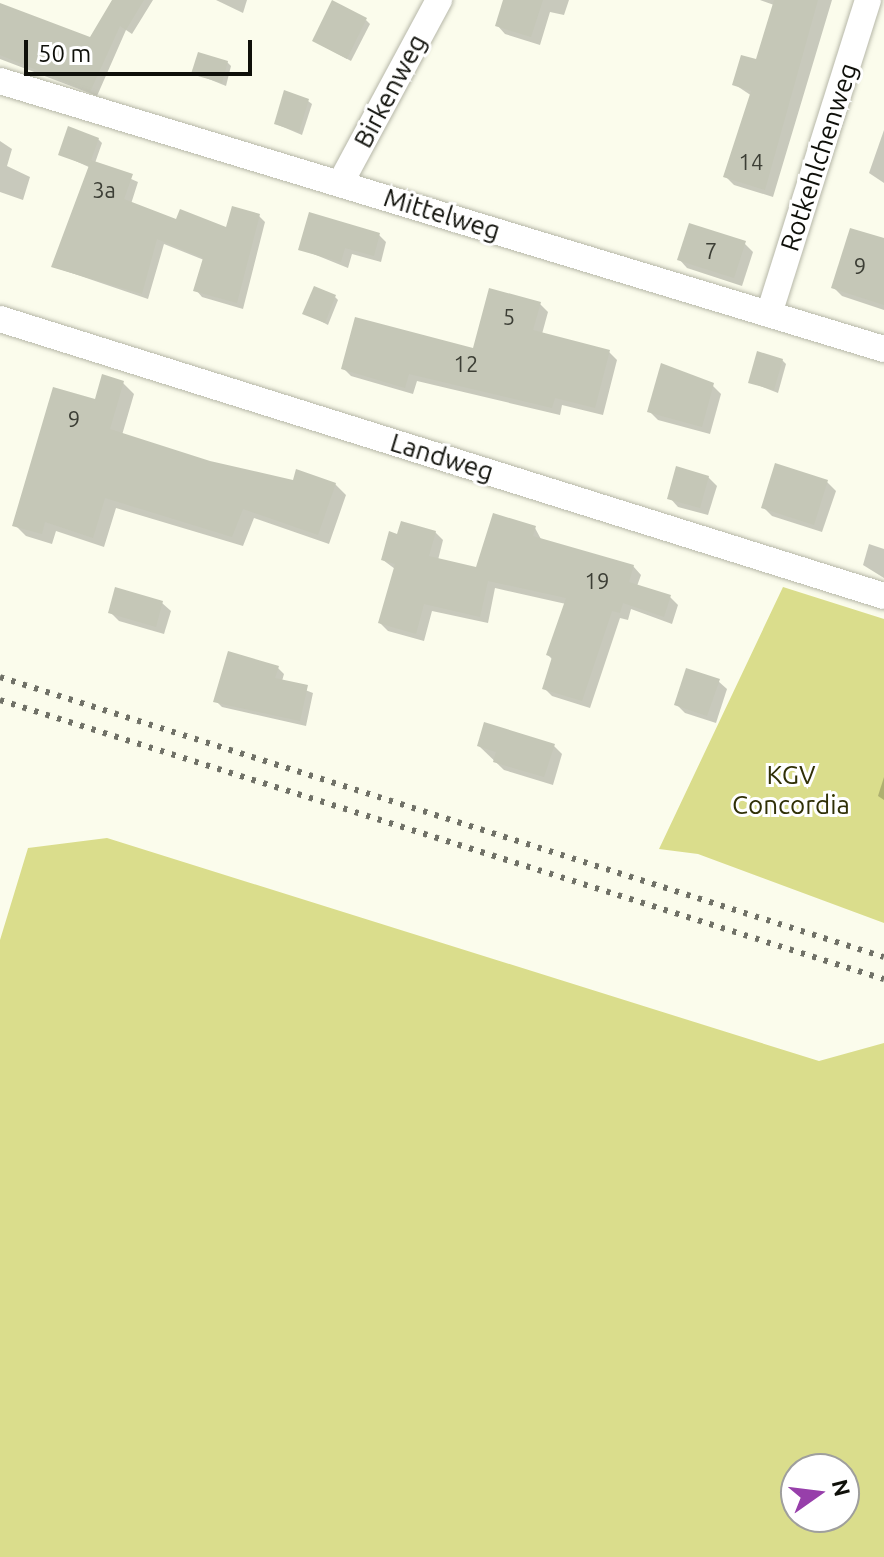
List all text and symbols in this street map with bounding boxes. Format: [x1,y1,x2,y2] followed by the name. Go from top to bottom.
[28,24,256,74] scale bar
[347,29,433,153] street label: Birkenweg
[38,40,91,67] text: 50 m
[774,59,864,255] street label: Rotkehlchenweg
[739,149,763,175] house number: 14
[92,177,116,203] house number: 3a
[380,182,504,246] street label: Mittelweg
[705,238,717,264] house number: 7
[854,253,866,279] house number: 9
[503,304,515,330] house number: 5
[454,351,478,377] house number: 12
[68,406,80,432] house number: 9
[387,427,497,487] street label: Landweg
[585,568,609,594] house number: 19
[732,759,850,820] park label: KGV Concordia
[780,1453,860,1533] north arrow
[828,1477,856,1499] text: N

